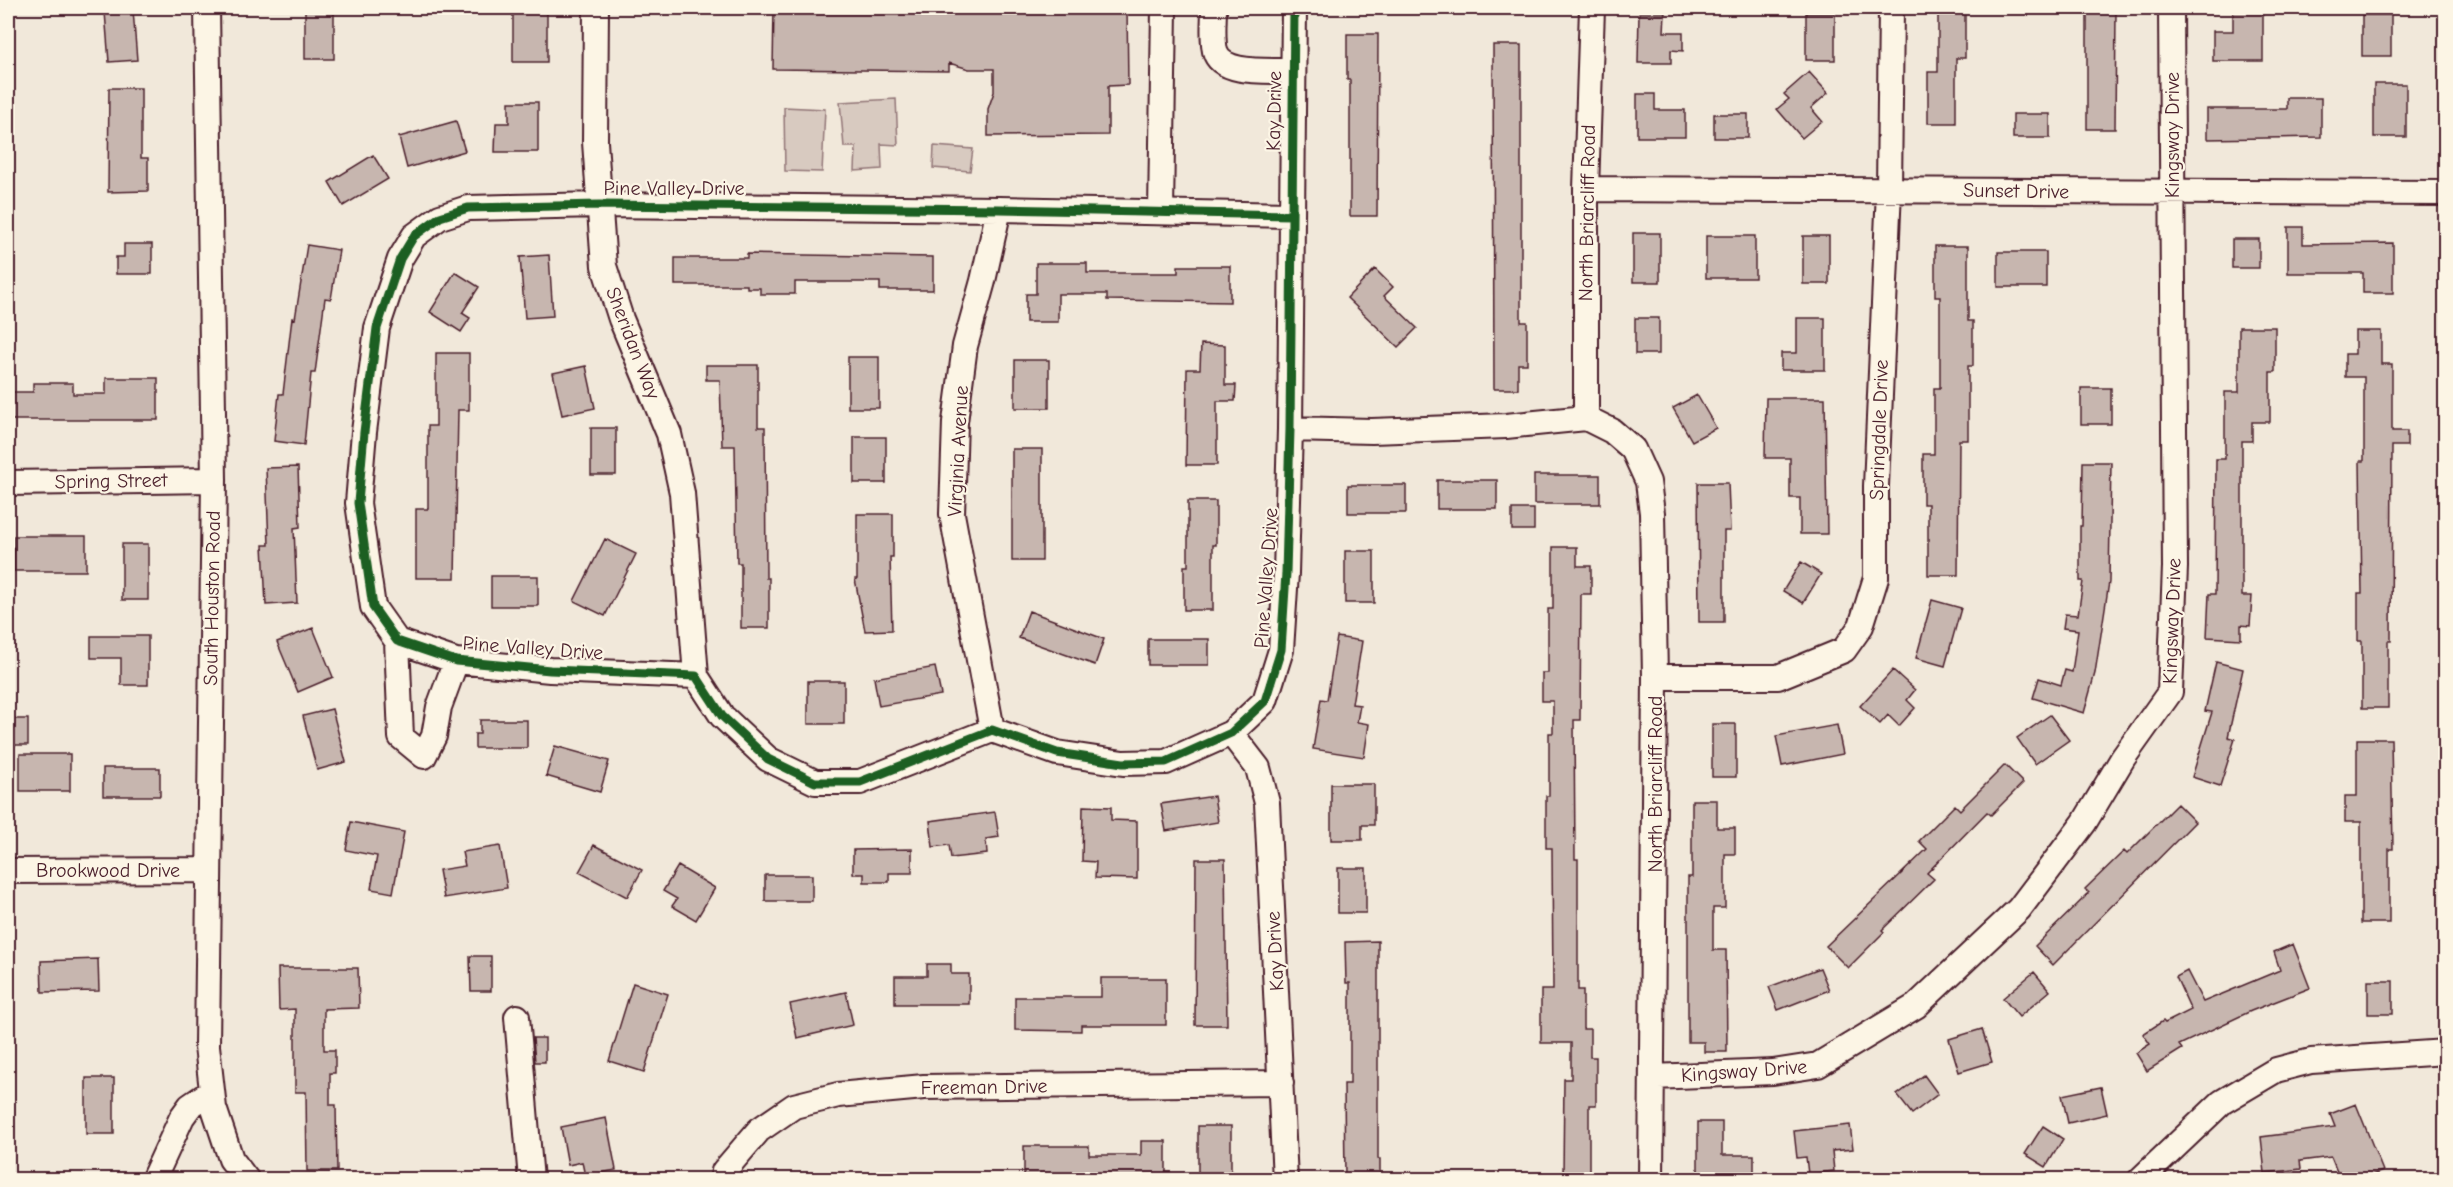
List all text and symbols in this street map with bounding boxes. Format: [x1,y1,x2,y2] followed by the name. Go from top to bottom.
[1262,71,1286,151] street label: Kay Drive
[2161,72,2184,198] street label: Kingsway Drive
[1574,124,1600,302] street label: North Briarcliff Road
[604,177,744,200] street label: Pine Valley Drive
[1963,179,2069,203] street label: Sunset Drive
[601,284,665,402] street label: Sheridan Way
[1865,359,1893,501] street label: Springdale Drive
[943,385,973,517] street label: Virginia Avenue
[55,468,169,493] street label: Spring Street
[1250,507,1282,649] street label: Pine Valley Drive
[199,510,225,686] street label: South Houston Road
[2158,557,2186,685] street label: Kingsway Drive
[462,632,604,664] street label: Pine Valley Drive
[1644,696,1667,872] street label: North Briarcliff Road
[36,859,180,882] street label: Brookwood Drive
[1261,910,1289,992] street label: Kay Drive
[1680,1055,1808,1087] street label: Kingsway Drive
[920,1074,1048,1100] street label: Freeman Drive

